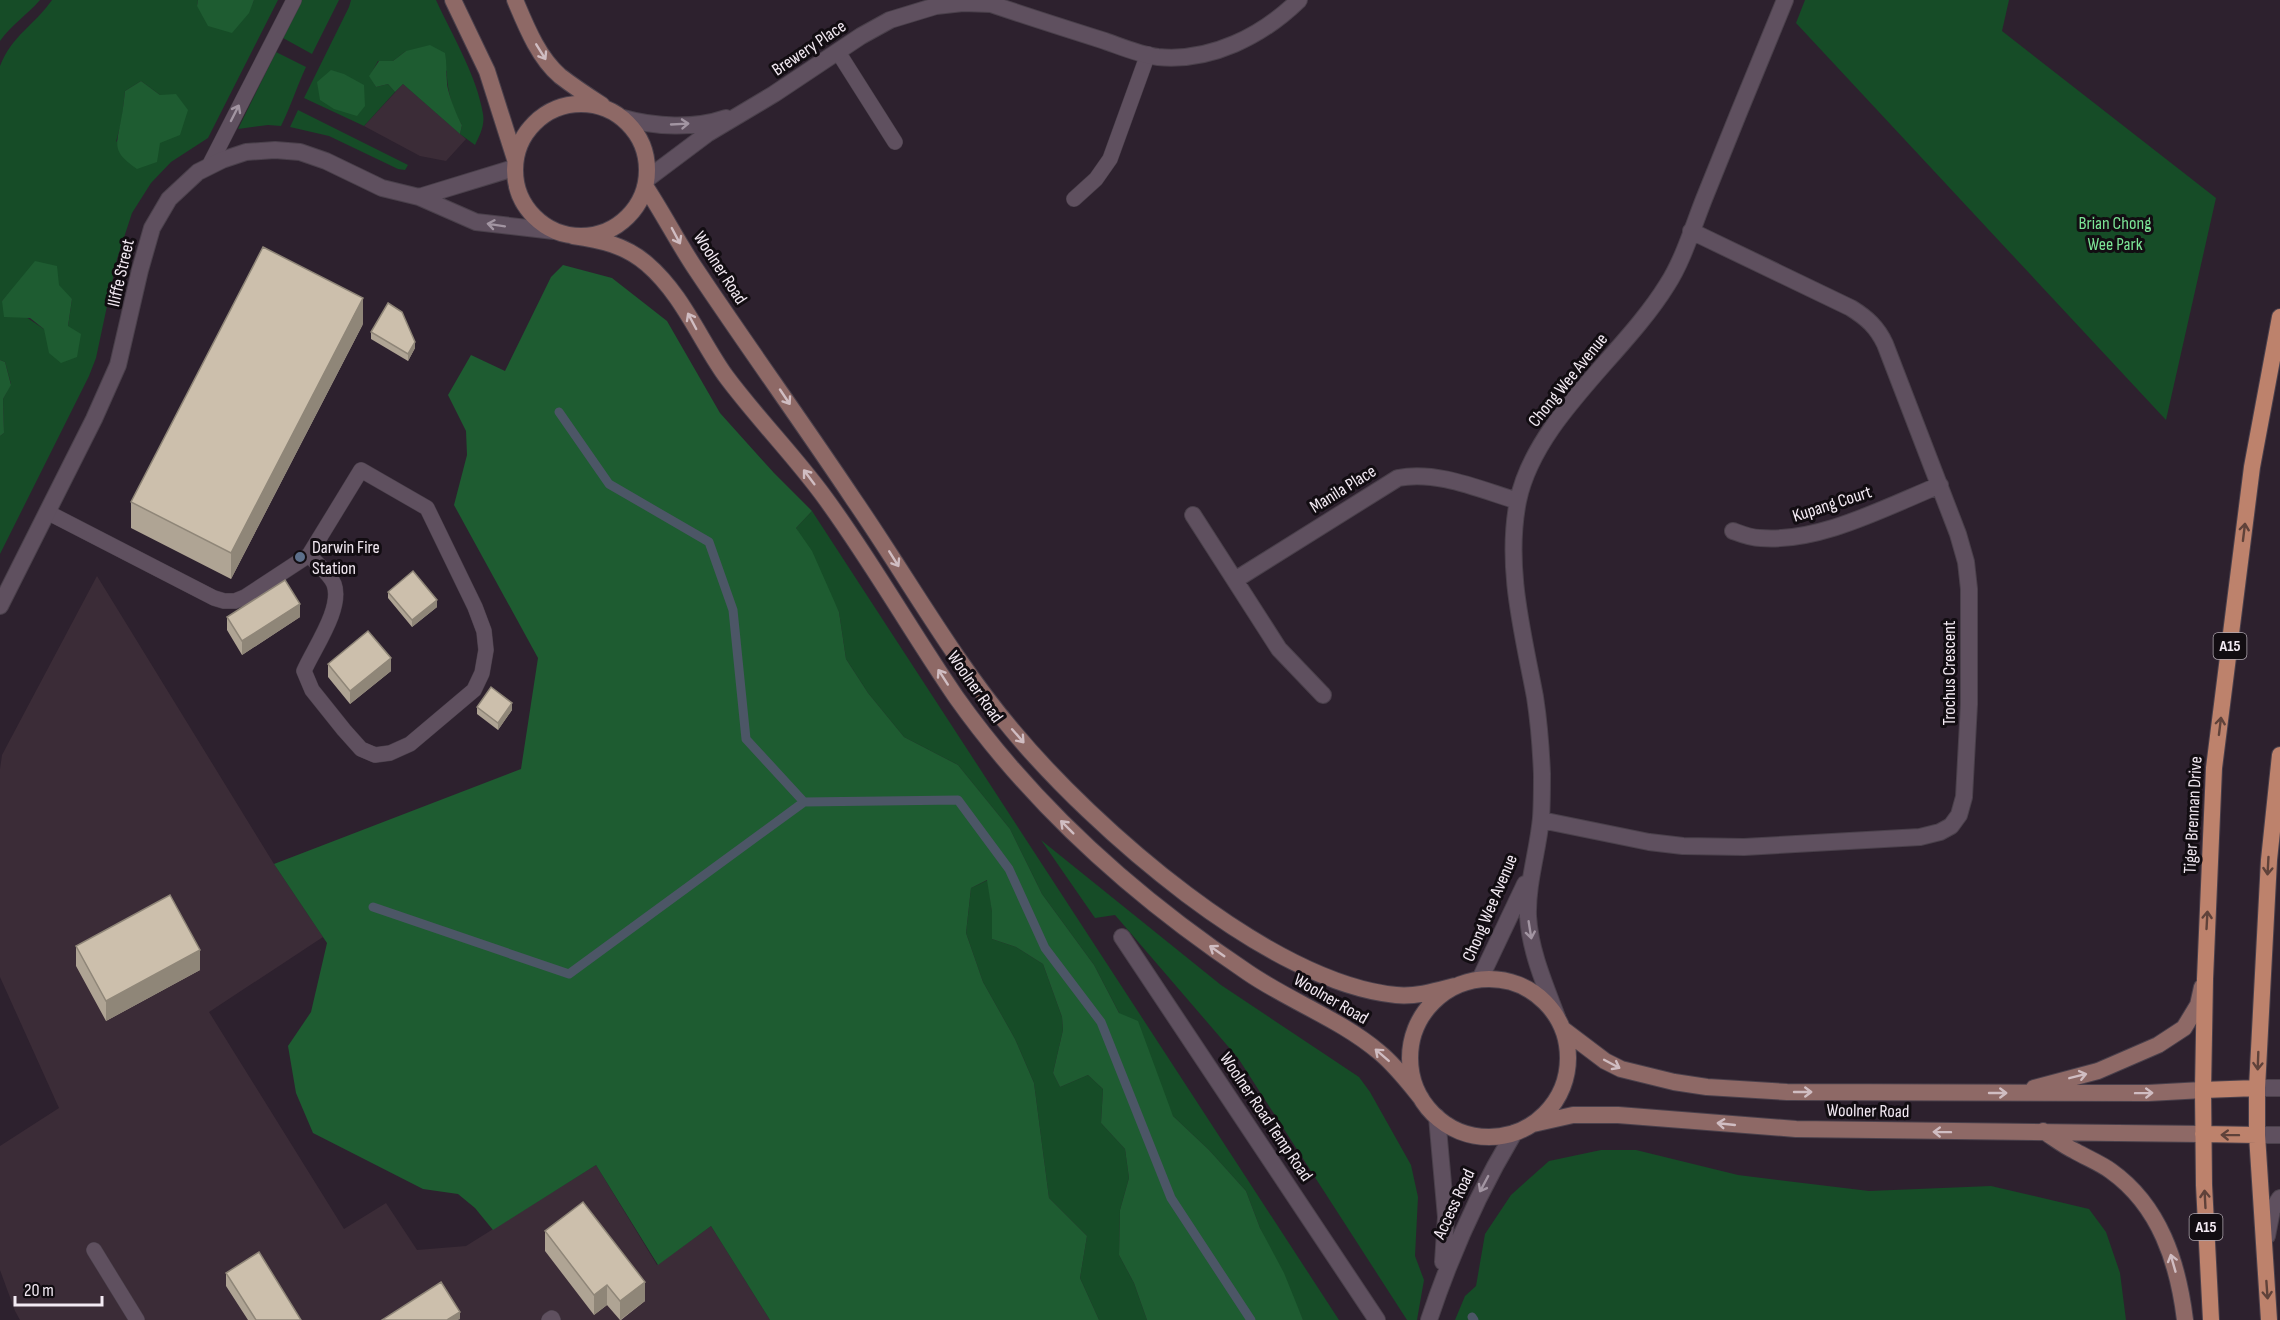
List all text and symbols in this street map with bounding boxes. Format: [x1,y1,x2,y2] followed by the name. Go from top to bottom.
[768,16,850,80] street label: Brewery Place
[536,43,548,60] one-way arrow
[230,105,241,123] one-way arrow
[670,119,690,130] one-way arrow
[2079,213,2151,255] park label: Brian Chong Wee Park
[486,219,506,230] one-way arrow
[670,227,682,244] one-way arrow
[689,228,751,308] street label: Woolner Road
[103,237,139,309] street label: Iliffe Street
[686,313,697,331] one-way arrow
[1524,329,1612,431] street label: Chong Wee Avenue
[779,389,791,405] one-way arrow
[1306,460,1380,518] street label: Manila Place
[803,469,815,485] one-way arrow
[1790,481,1875,527] street label: Kupang Court
[2239,523,2250,543] one-way arrow
[312,537,380,579] place label: Darwin Fire Station
[293,550,307,564] marker: Darwin Fire Station
[888,550,900,567] one-way arrow
[1939,620,1960,726] street label: Trochus Crescent
[2214,633,2246,659] road number: A15
[943,647,1007,727] street label: Woolner Road
[937,669,949,686] one-way arrow
[2214,716,2225,736] one-way arrow
[1011,728,1025,743] one-way arrow
[2179,756,2207,874] street label: Tiger Brennan Drive
[1059,820,1074,834] one-way arrow
[1458,851,1522,965] street label: Chong Wee Avenue
[2263,855,2274,875] one-way arrow
[2202,911,2213,931] one-way arrow
[1525,920,1536,939] one-way arrow
[1209,945,1225,957] one-way arrow
[1290,969,1372,1029] street label: Woolner Road
[1374,1048,1389,1062] one-way arrow
[1215,1049,1317,1185] street label: Woolner Road Temp Road
[2253,1050,2264,1070] one-way arrow
[1602,1059,1620,1070] one-way arrow
[2068,1070,2087,1082] one-way arrow
[1793,1086,1813,1098] one-way arrow
[1988,1087,2008,1099] one-way arrow
[2133,1087,2153,1099] one-way arrow
[1826,1100,1910,1122] street label: Woolner Road
[1717,1118,1737,1129] one-way arrow
[1933,1126,1953,1138] one-way arrow
[2221,1129,2241,1141] one-way arrow
[1428,1166,1479,1243] street label: Access Road
[1478,1174,1489,1192] one-way arrow
[2200,1189,2211,1209] one-way arrow
[2190,1214,2222,1240] road number: A15
[2167,1254,2179,1273] one-way arrow
[15,1269,102,1307] scale bar
[24,1280,54,1301] text: 20 m
[2261,1280,2272,1300] one-way arrow

